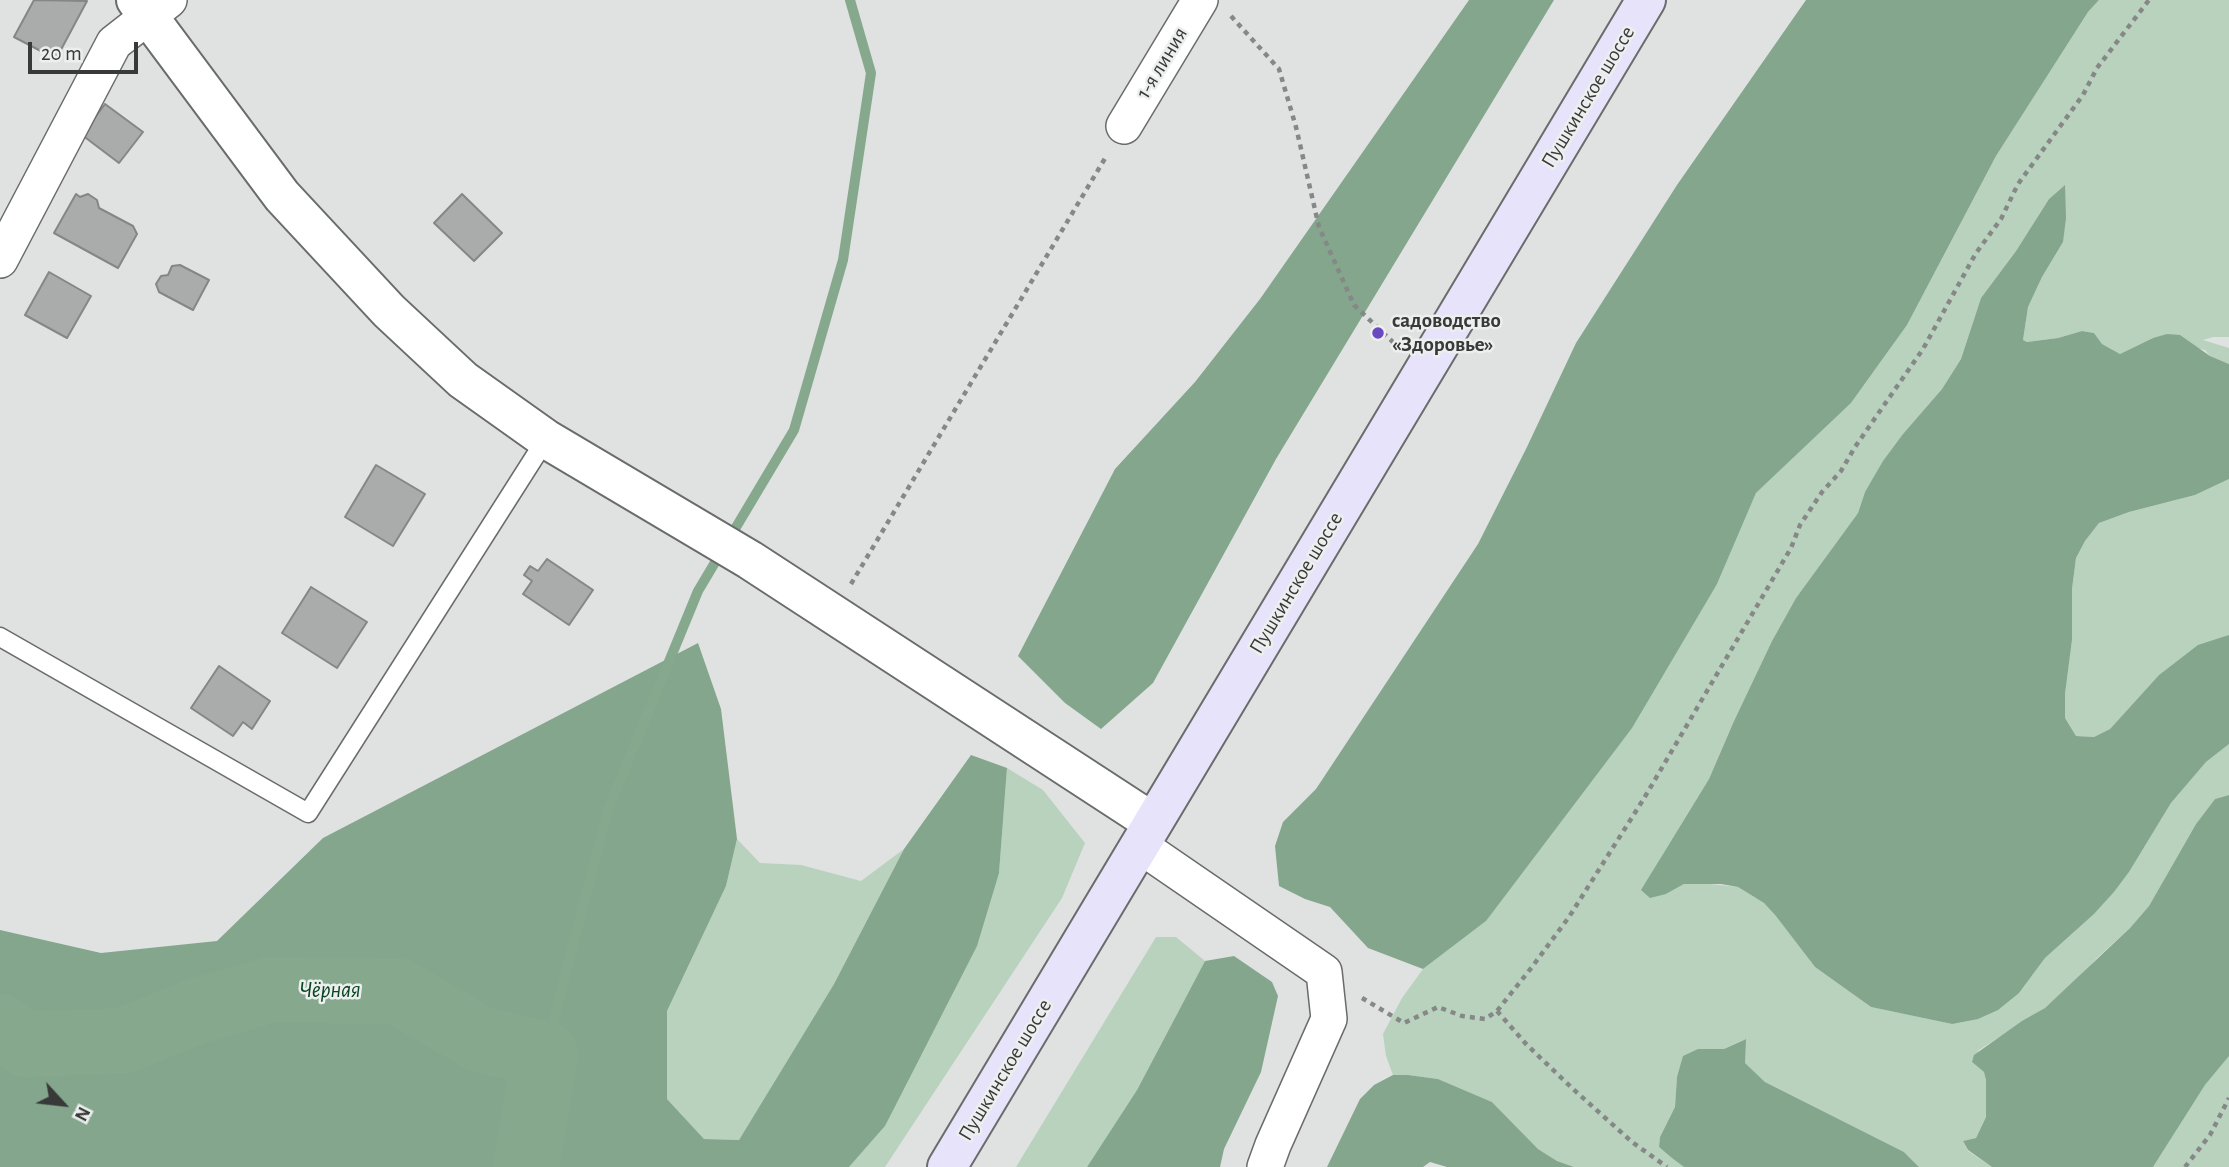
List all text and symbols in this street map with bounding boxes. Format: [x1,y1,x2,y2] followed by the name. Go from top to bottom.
[1536,21,1640,173] street label: Пушкинское шоссе
[1131,23,1193,103] street label: 1-я линия
[32,28,142,72] scale bar
[41,43,82,64] text: 20 m
[1392,308,1501,358] place label: садоводство «Здоровье»
[1370,325,1386,341] marker: садоводство «Здоровье»
[1244,507,1348,659] street label: Пушкинское шоссе
[299,976,361,1004] water label: Чёрная
[953,994,1057,1146] street label: Пушкинское шоссе
[28,1069,98,1139] north arrow
[71,1104,94,1124] text: N

